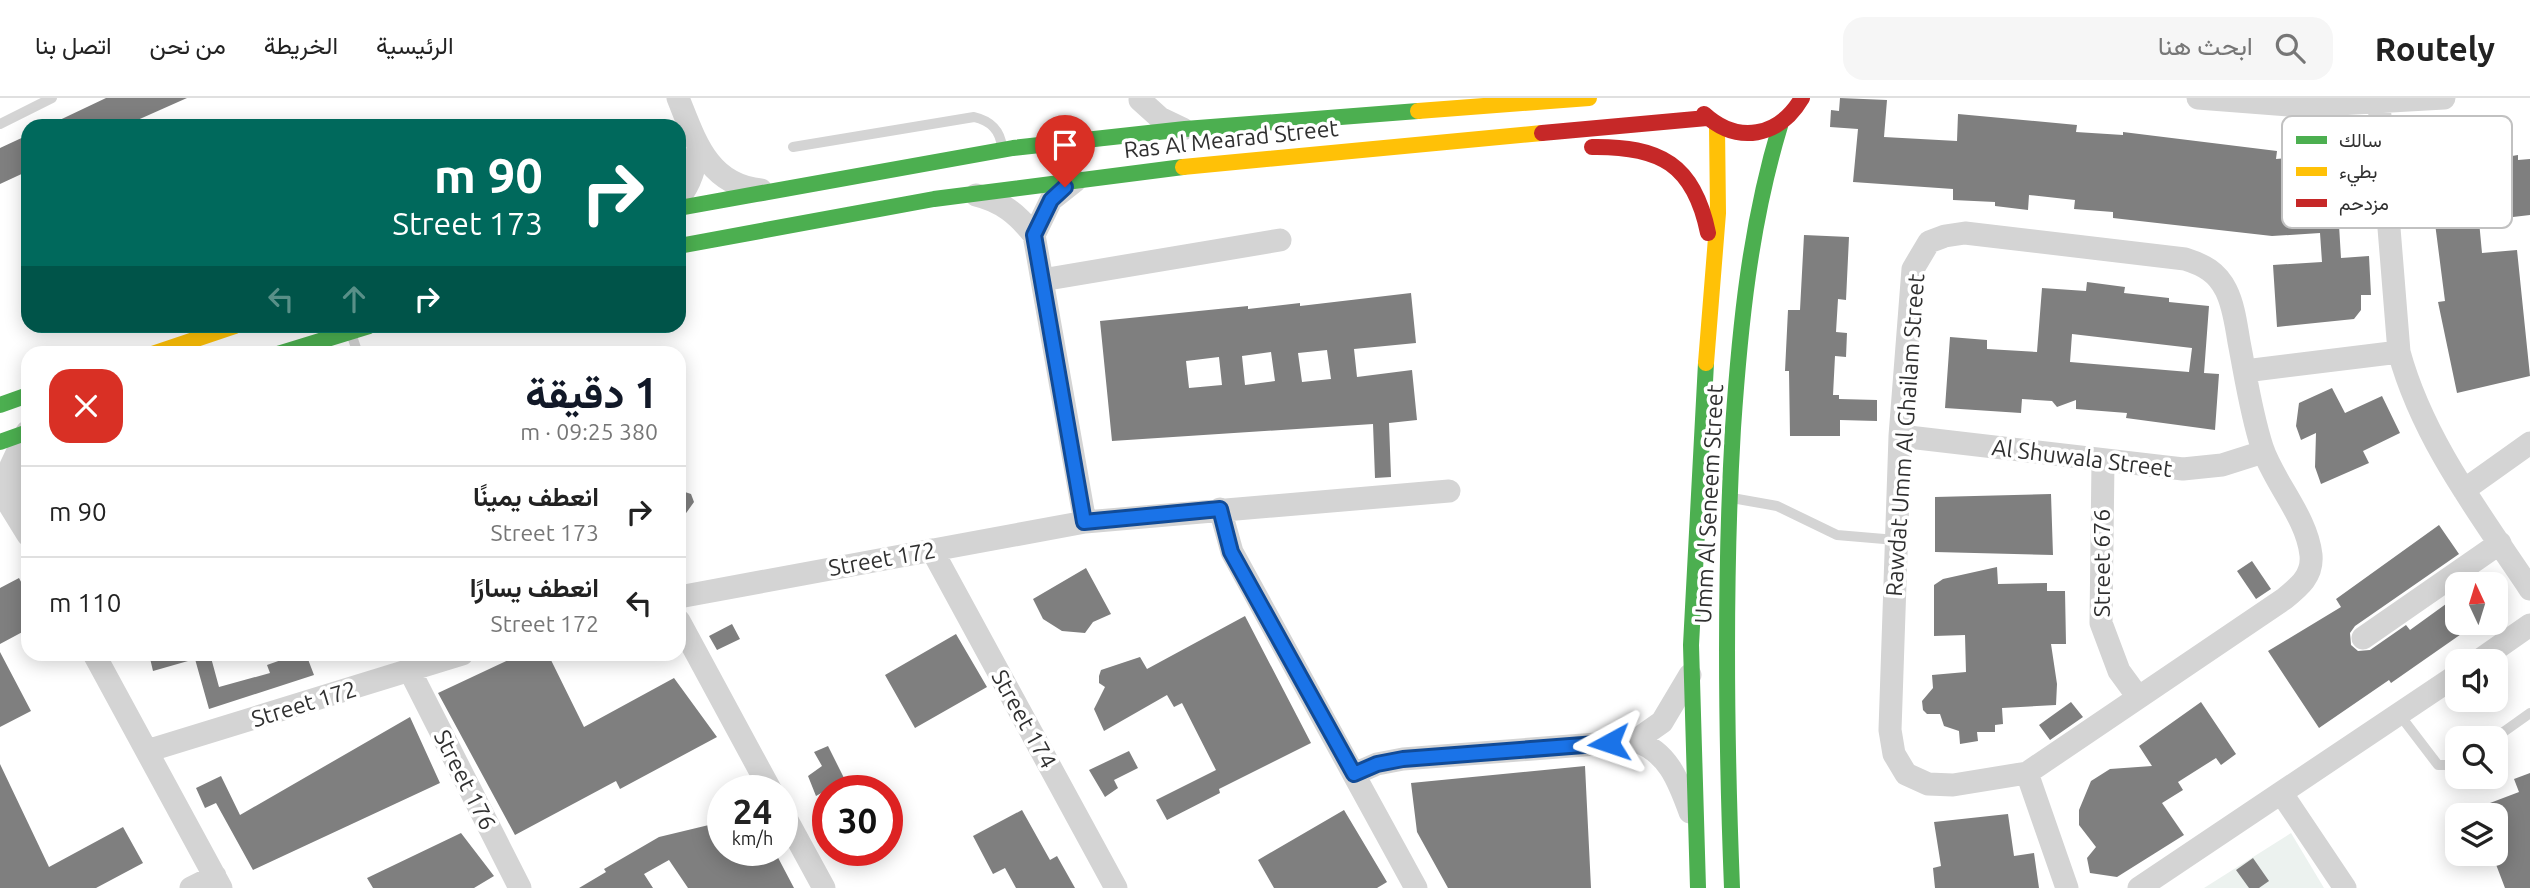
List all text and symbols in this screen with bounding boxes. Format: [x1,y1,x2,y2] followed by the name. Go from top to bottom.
[1843,17,2333,80] search box
[2271,29,2309,67] icon: search
[2375,30,2495,67] text: Routely
[2158,31,2253,60] text: ابحث هنا
[35,32,112,59] text: اتصل بنا
[150,32,226,59] text: من نحن
[264,32,338,59] text: الخريطة
[376,32,454,59] text: الرئيسية
[1035,115,1095,187] pin
[1122,115,1339,162] street label: Ras Al Mearad Street
[2282,116,2512,228] legend
[1046,126,1084,164] icon: arrive
[2339,129,2382,151] text: سالك
[434,147,543,202] text: 90 m
[567,147,658,238] icon: right
[2339,160,2377,187] text: بطيء
[2339,192,2389,216] text: مزدحم
[392,205,543,241] text: Street 173
[1881,273,1928,597] street label: Rawdat Umm Al Ghailam Street
[262,280,300,318] icon: left
[335,280,373,318] icon: ahead
[408,280,446,318] icon: right
[49,369,123,443] button: close
[525,369,658,416] text: 1 دقيقة
[1690,384,1727,624] street label: Umm Al Seneem Street
[520,419,658,444] text: 380 m · 09:25
[1990,434,2174,481] street label: Al Shuwala Street
[473,482,599,511] text: انعطف يمينًا
[620,493,658,531] icon: right
[49,497,107,526] text: 90 m
[2089,509,2114,617] street label: Street 676
[491,520,599,545] text: Street 173
[826,537,937,580] street label: Street 172
[2445,572,2508,635] north arrow
[2445,572,2508,866] map controls
[470,573,599,602] text: انعطف يسارًا
[620,584,658,622] icon: left
[49,588,121,617] text: 110 m
[491,611,599,636] text: Street 172
[2445,649,2508,712] button: sound
[987,665,1062,772] street label: Street 174
[248,676,359,731] street label: Street 172
[1572,706,1646,780] position arrow
[430,726,501,834] street label: Street 176
[2445,726,2508,789] button: search
[812,775,903,866] speed limit sign: 30
[733,791,772,831] text: 24
[2445,803,2508,866] button: layers
[732,828,773,848] text: km/h

